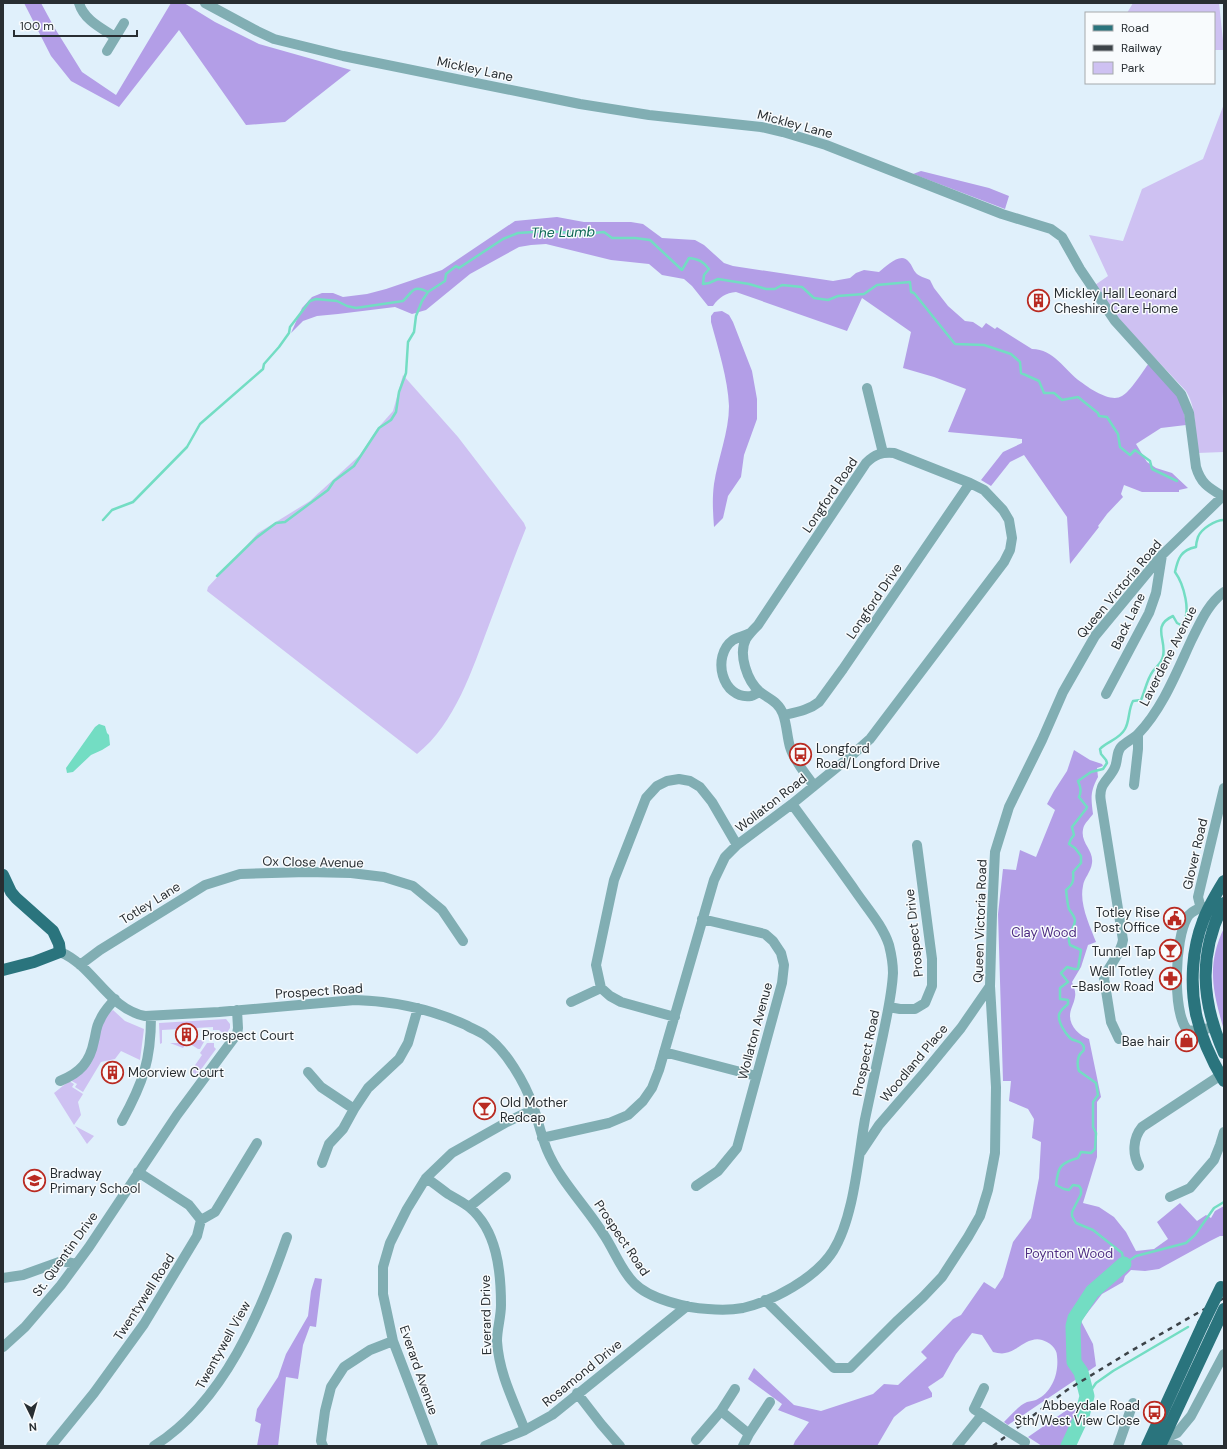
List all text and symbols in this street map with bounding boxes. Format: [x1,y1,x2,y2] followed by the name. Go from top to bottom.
[14,12,137,38] scale bar
[1085,12,1215,84] legend
[20,18,54,34] text: 100 m
[1121,20,1149,36] text: Road
[1121,40,1162,56] text: Railway
[435,53,515,85] street label: Mickley Lane
[1121,60,1145,76] text: Park
[755,106,835,142] street label: Mickley Lane
[531,222,596,242] water label: The Lumb
[1054,285,1178,317] place label: Mickley Hall Leonard Cheshire Care Home
[1026,287,1052,313] building icon: Mickley Hall Leonard Cheshire Care Home
[799,454,861,536] street label: Longford Road
[1073,536,1165,642] street label: Queen Victoria Road
[842,560,906,642] street label: Longford Drive
[1107,590,1149,652] street label: Back Lane
[1135,603,1201,709] street label: Laverdene Avenue
[816,740,940,772] place label: Longford Road/Longford Drive
[788,742,814,768] bus stop icon: Longford Road/Longford Drive
[732,770,810,836] street label: Wollaton Road
[1179,817,1211,891] street label: Glover Road
[262,853,364,871] street label: Ox Close Avenue
[969,859,991,983] street label: Queen Victoria Road
[117,878,183,928] street label: Totley Lane
[901,888,927,978] street label: Prospect Drive
[1094,904,1160,936] place label: Totley Rise Post Office
[1162,906,1188,932] public building icon: Totley Rise Post Office
[1011,924,1077,941] park label: Clay Wood
[1158,938,1184,964] bar icon: Tunnel Tap
[1092,943,1156,960] place label: Tunnel Tap
[1072,963,1154,995] place label: Well Totley -Baslow Road
[1157,965,1183,991] pharmacy icon: Well Totley -Baslow Road
[275,979,363,1003] street label: Prospect Road
[734,980,776,1082] street label: Wollaton Avenue
[849,1008,883,1098] street label: Prospect Road
[876,1020,952,1106] street label: Woodland Place
[174,1022,200,1048] building icon: Prospect Court
[202,1027,294,1044] place label: Prospect Court
[1173,1028,1199,1054] shop icon: Bae hair
[1122,1033,1170,1050] place label: Bae hair
[100,1059,126,1085] building icon: Moorview Court
[128,1064,224,1081] place label: Moorview Court
[500,1094,568,1126] place label: Old Mother Redcap
[471,1096,497,1122] bar icon: Old Mother Redcap
[50,1165,140,1197] place label: Bradway Primary School
[21,1167,47,1193] school or university icon: Bradway Primary School
[590,1197,654,1279] street label: Prospect Road
[28,1208,102,1300] street label: St. Quentin Drive
[1025,1245,1113,1262] park label: Poynton Wood
[110,1250,178,1344] street label: Twentywell Road
[477,1275,495,1355] street label: Everard Drive
[192,1298,254,1392] street label: Twentywell View
[396,1323,442,1417] street label: Everard Avenue
[539,1336,625,1410] street label: Rosamond Drive
[12,1397,52,1437] north arrow
[1014,1397,1140,1429] place label: Abbeydale Road Sth/West View Close
[1142,1399,1168,1425] bus stop icon: Abbeydale Road Sth/West View Close
[28,1420,37,1434] text: N

